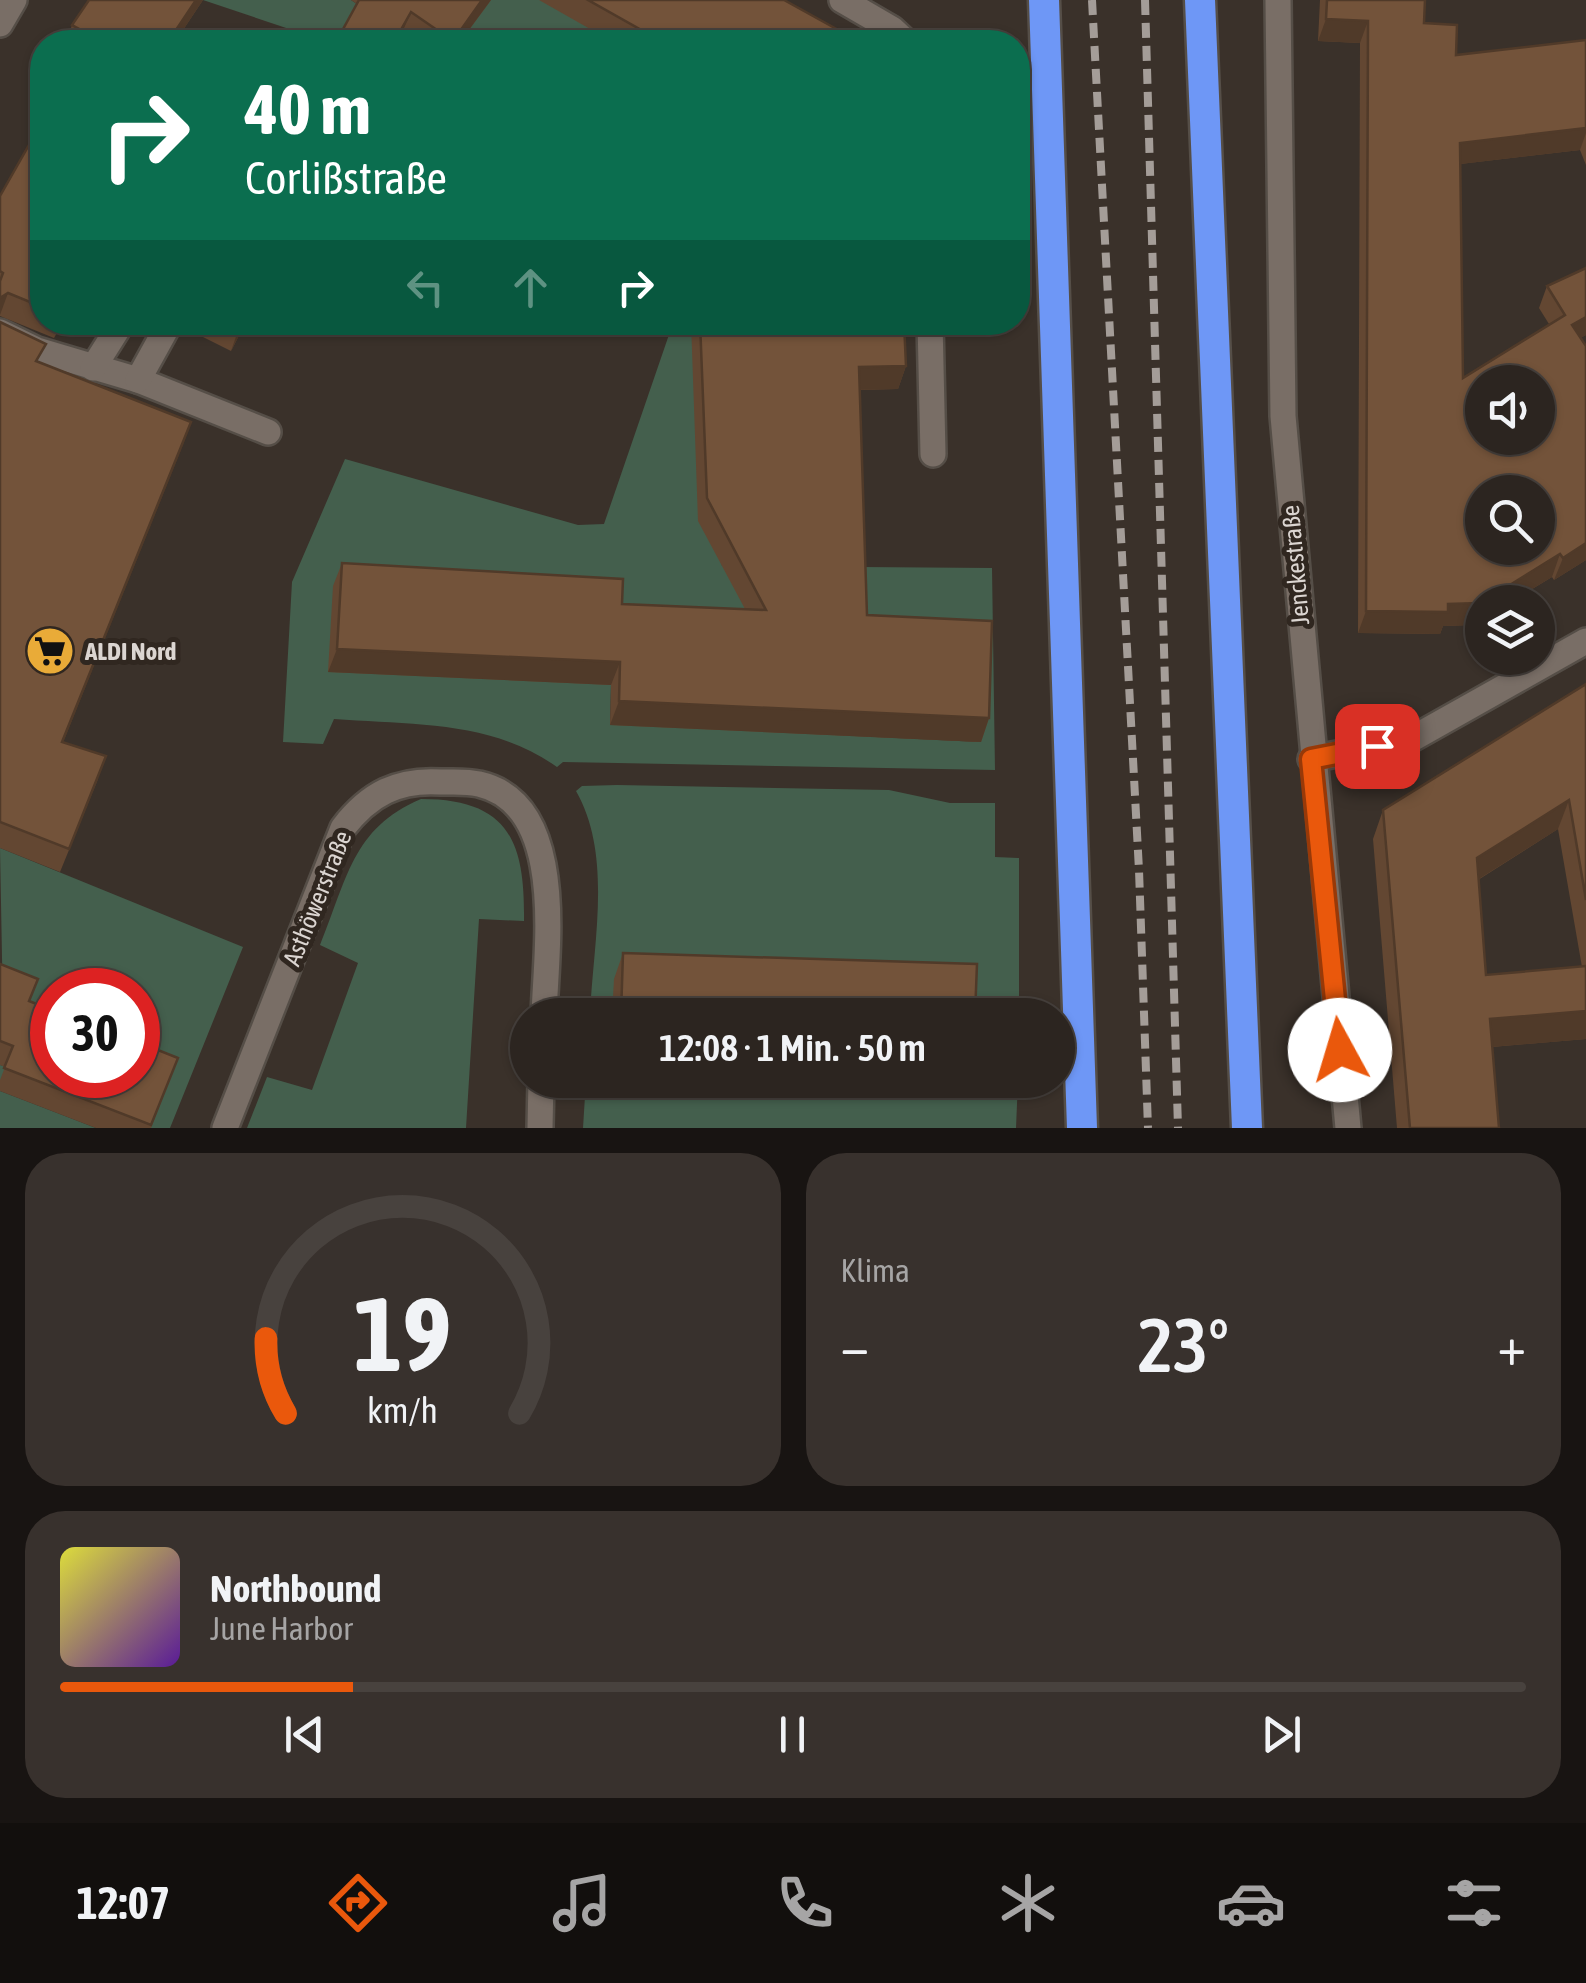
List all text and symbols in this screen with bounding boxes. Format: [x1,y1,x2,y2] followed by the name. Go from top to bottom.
[245,69,371,149] text: 40 m
[80,70,210,200] icon: right
[245,152,447,204] text: Corlißstraße
[398,260,453,315] icon: left
[503,260,558,315] icon: ahead
[608,260,663,315] icon: right
[1465,365,1555,675] map controls
[1465,365,1555,455] button: sound
[1465,475,1555,565] button: search
[1276,504,1314,626] street label: Jenckestraße
[1465,585,1555,675] button: layers
[24,625,76,677] supermarket icon: ALDI Nord
[84,637,177,665] place label: ALDI Nord
[1335,704,1420,789] pin
[1350,719,1405,774] icon: arrive
[277,826,357,970] street label: Asthöwerstraße
[30,968,160,1098] speed limit sign: 30
[1288,998,1392,1102] position arrow
[659,1026,926,1069] text: 12:08 · 1 Min. · 50 m
[841,1252,910,1289] text: Klima
[354,1274,452,1393] text: 19
[1138,1302,1229,1388] text: 23°
[841,1314,869,1377] text: −
[1497,1314,1526,1377] text: +
[367,1390,438,1431] text: km/h
[210,1567,381,1610] text: Northbound
[210,1610,353,1647] text: June Harbor
[277,1707,332,1762] icon: previous
[765,1707,820,1762] icon: pause
[1254,1707,1309,1762] icon: next
[323,1868,393,1938] icon: directions
[547,1868,617,1938] icon: music
[770,1868,840,1938] icon: phone
[993,1868,1063,1938] icon: climate
[1216,1868,1286,1938] icon: car
[1439,1868,1509,1938] icon: filters
[77,1877,170,1929] text: 12:07

